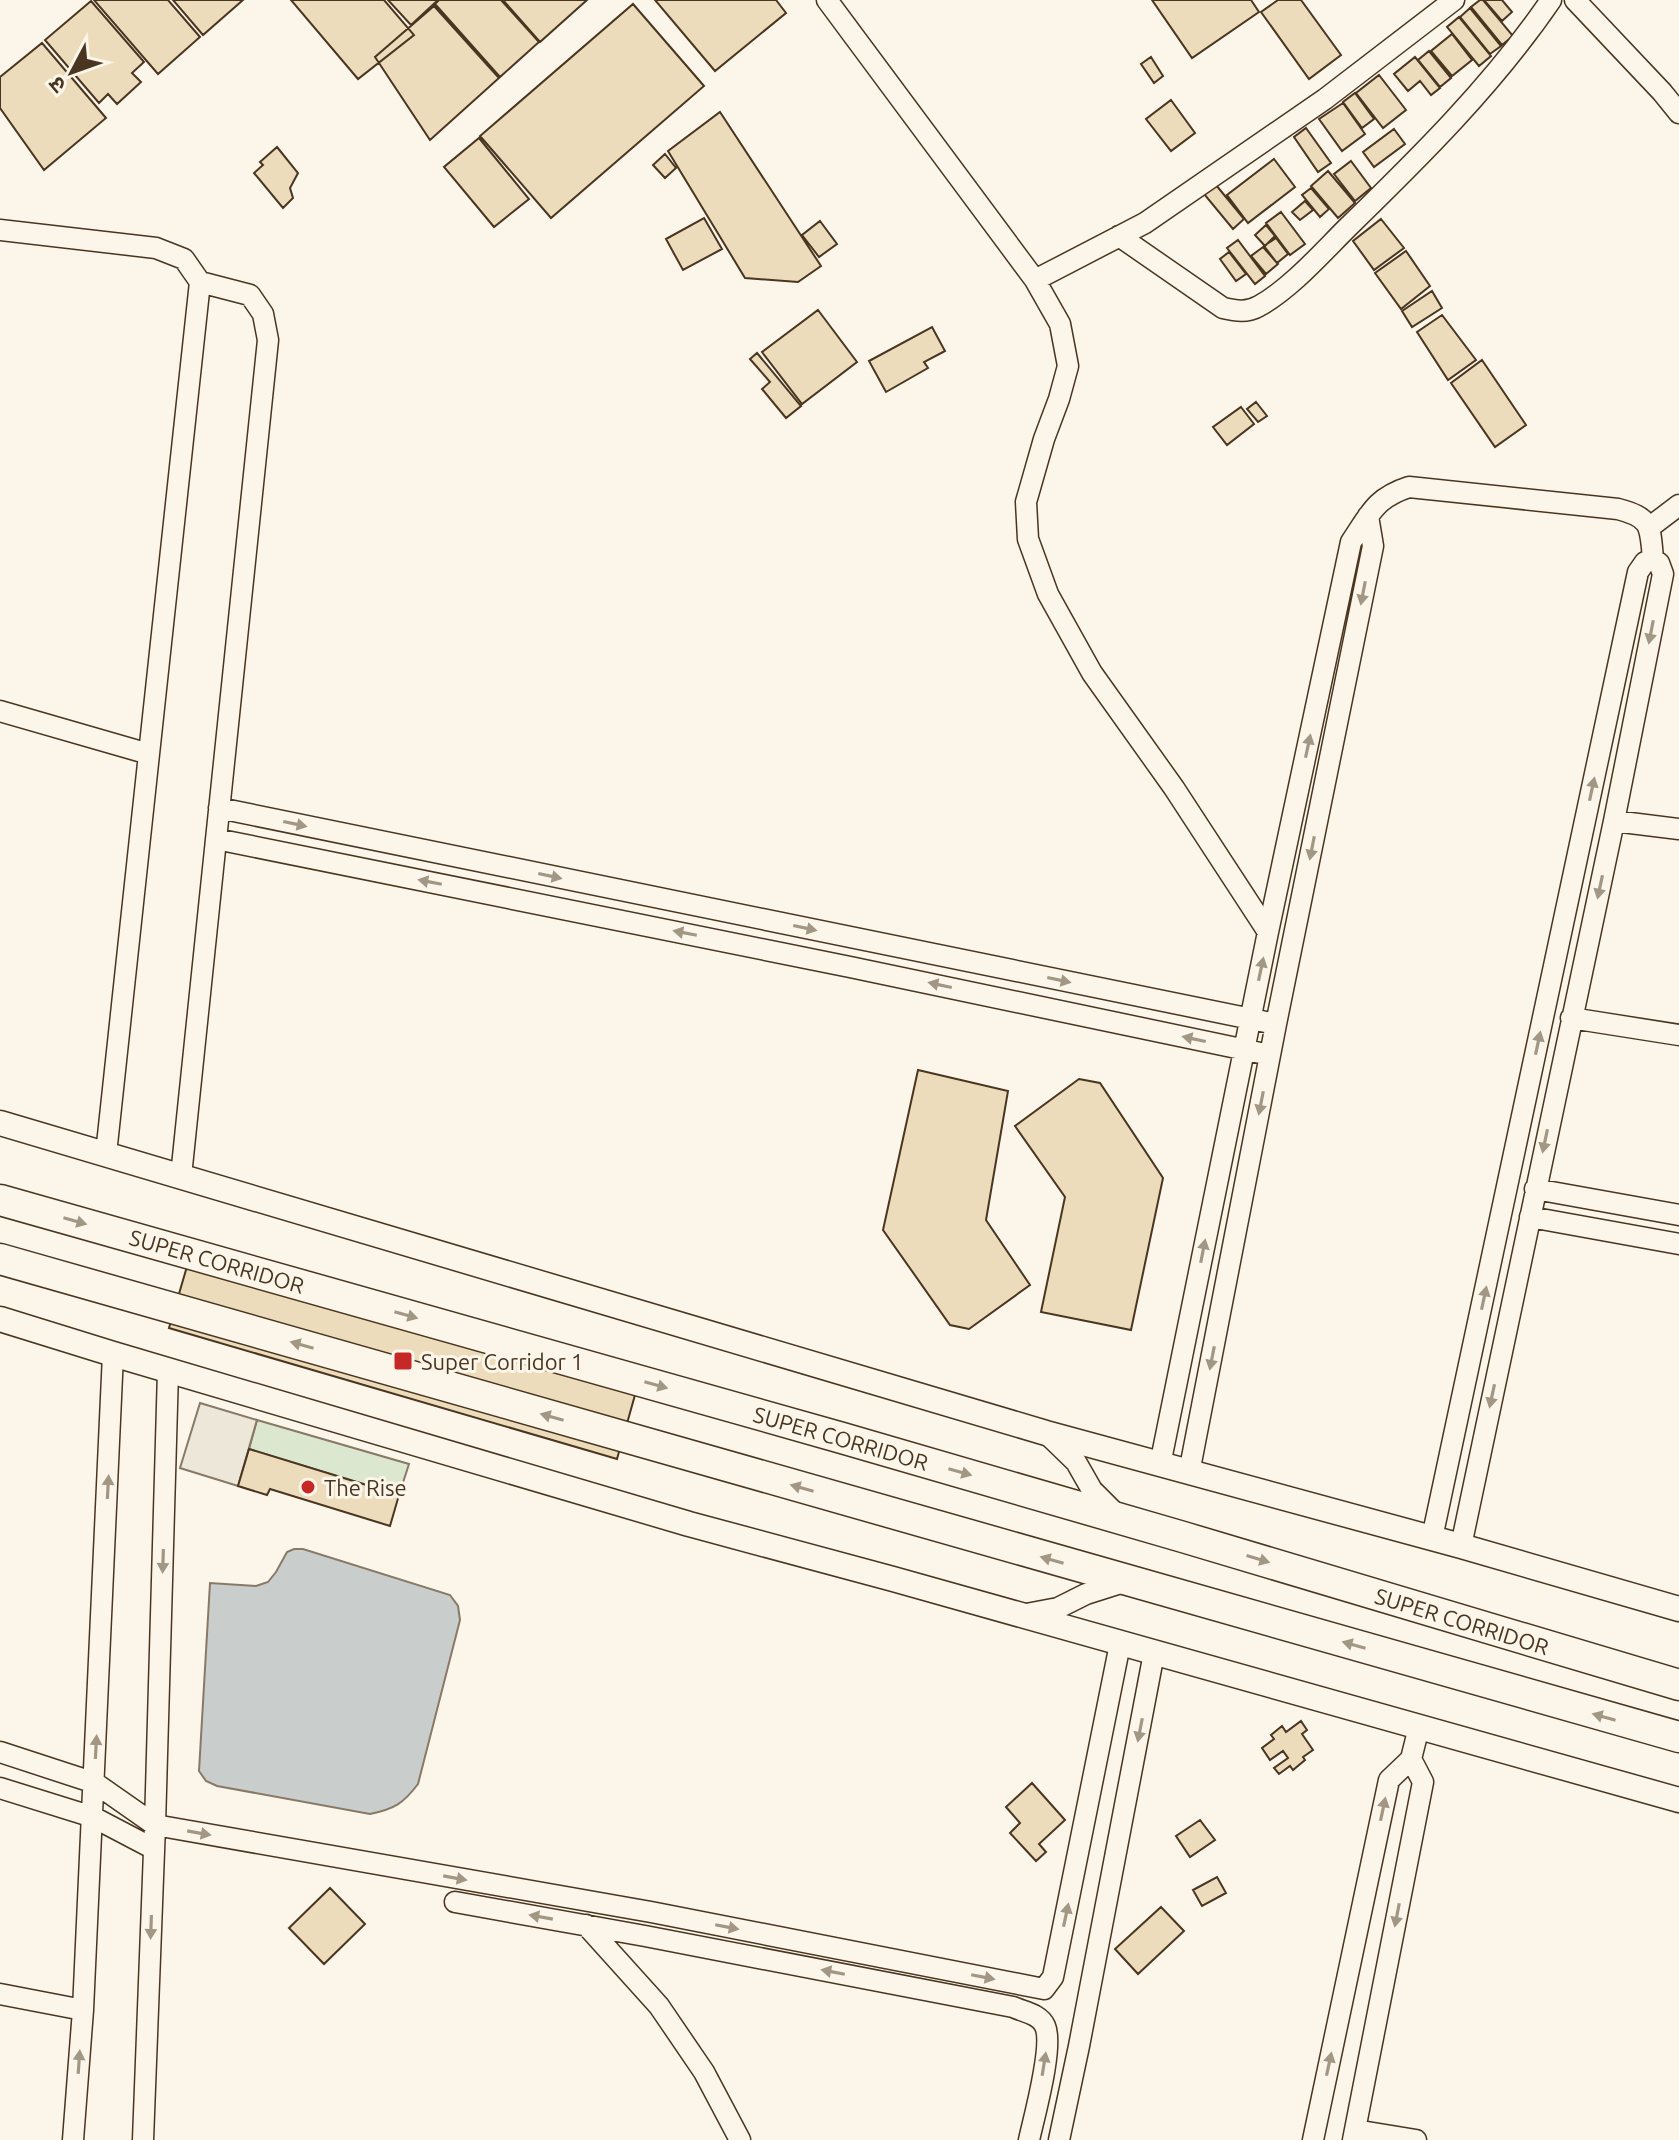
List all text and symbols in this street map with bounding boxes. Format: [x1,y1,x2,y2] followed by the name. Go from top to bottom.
[32,32,112,112] north arrow
[42,72,70,99] text: उ
[1357,581,1369,606] one-way arrow
[1645,620,1657,645] one-way arrow
[1302,733,1315,758] one-way arrow
[1587,776,1599,801] one-way arrow
[283,818,308,831] one-way arrow
[1305,835,1318,860] one-way arrow
[538,870,563,883] one-way arrow
[1593,874,1606,899] one-way arrow
[417,875,442,888] one-way arrow
[792,922,817,935] one-way arrow
[672,927,697,939] one-way arrow
[1255,956,1267,981] one-way arrow
[1047,974,1072,987] one-way arrow
[927,979,952,991] one-way arrow
[1532,1031,1545,1056] one-way arrow
[1181,1032,1206,1045] one-way arrow
[1254,1090,1267,1115] one-way arrow
[1539,1129,1551,1154] one-way arrow
[64,1215,88,1228] one-way arrow
[127,1224,307,1298] street label: SUPER CORRIDOR
[1198,1238,1210,1263] one-way arrow
[1478,1285,1491,1310] one-way arrow
[395,1309,419,1322] one-way arrow
[289,1338,313,1351] one-way arrow
[1205,1346,1217,1371] one-way arrow
[421,1349,583,1374] place label: Super Corridor 1
[392,1350,414,1372] marker: Super Corridor 1
[644,1380,669,1392] one-way arrow
[1486,1383,1498,1408] one-way arrow
[751,1401,931,1475] street label: SUPER CORRIDOR
[539,1410,563,1423] one-way arrow
[949,1466,973,1479] one-way arrow
[101,1474,114,1499] one-way arrow
[324,1475,407,1500] place label: The Rise
[299,1478,317,1496] marker: The Rise
[789,1481,813,1494] one-way arrow
[157,1549,169,1574] one-way arrow
[1039,1553,1064,1565] one-way arrow
[1246,1553,1270,1566] one-way arrow
[1372,1583,1552,1659] street label: SUPER CORRIDOR
[1341,1638,1365,1651] one-way arrow
[1591,1710,1615,1723] one-way arrow
[1133,1717,1145,1742] one-way arrow
[90,1734,103,1759] one-way arrow
[1377,1797,1390,1822] one-way arrow
[187,1827,212,1839] one-way arrow
[443,1872,468,1885] one-way arrow
[1060,1903,1073,1928] one-way arrow
[1390,1903,1402,1928] one-way arrow
[528,1910,553,1922] one-way arrow
[145,1915,158,1940] one-way arrow
[715,1922,740,1934] one-way arrow
[820,1966,845,1978] one-way arrow
[970,1971,995,1984] one-way arrow
[73,2049,86,2074] one-way arrow
[1039,2051,1051,2076] one-way arrow
[1323,2051,1336,2076] one-way arrow

